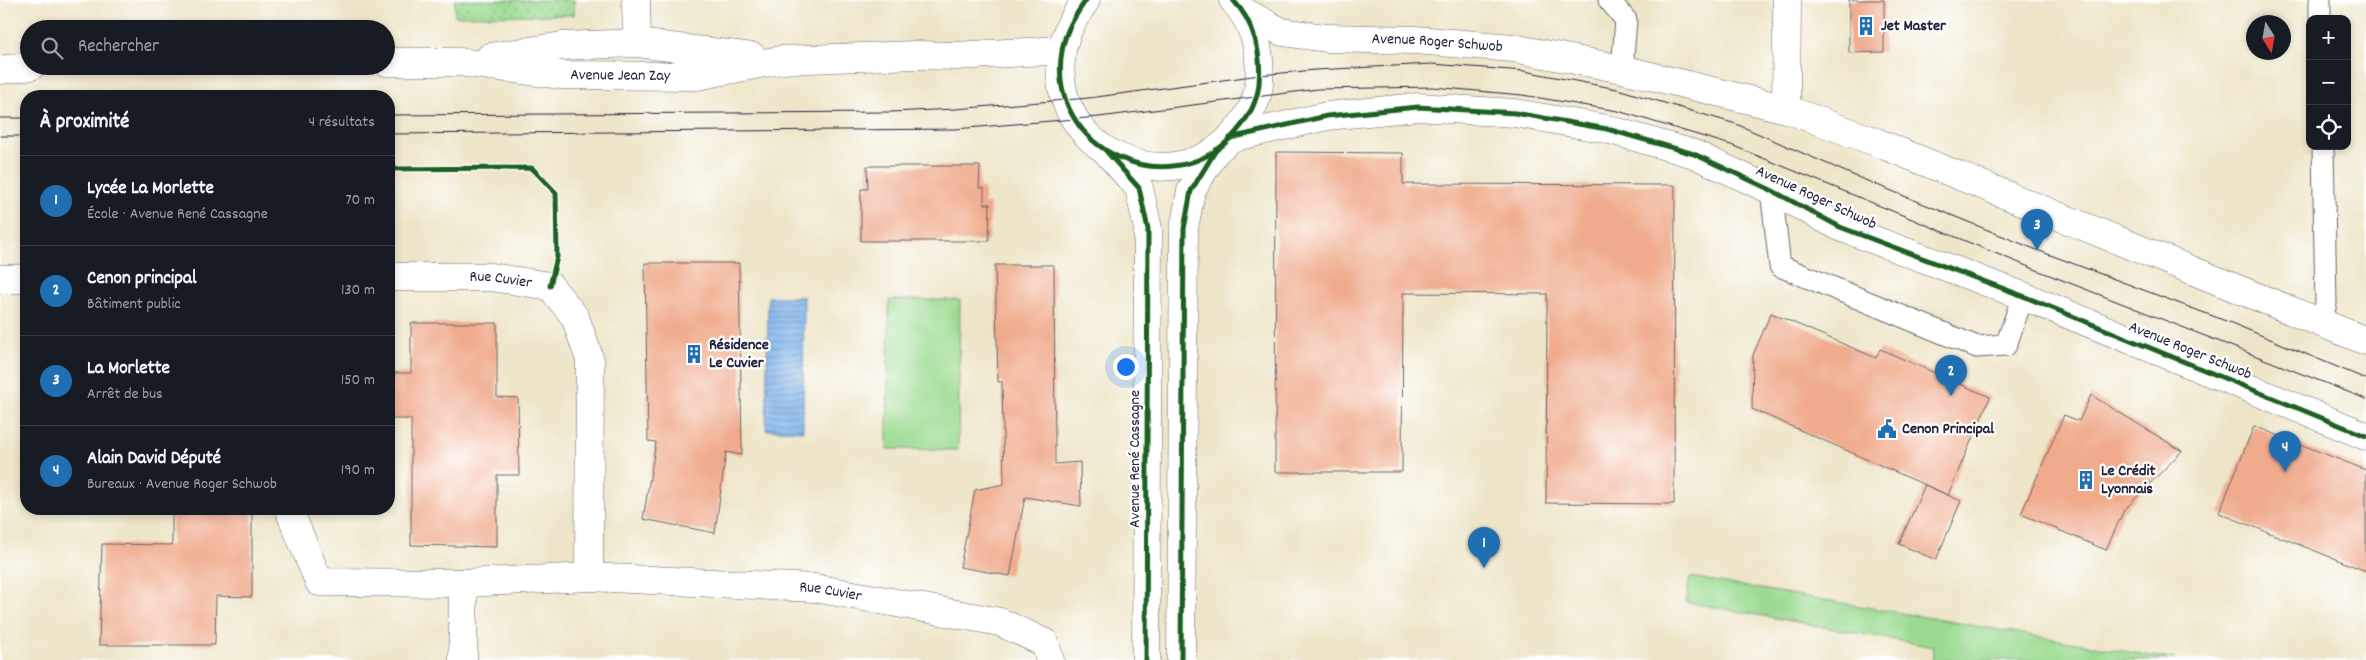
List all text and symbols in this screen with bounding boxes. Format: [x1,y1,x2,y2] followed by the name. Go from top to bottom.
[1855,15,1877,37] building icon: Jet Master
[1881,15,1947,38] place label: Jet Master
[2246,15,2291,60] north arrow
[2306,15,2351,150] map controls
[2306,15,2351,60] button: +
[20,20,395,75] search box
[1371,28,1504,59] street label: Avenue Roger Schwob
[38,34,66,62] icon: search
[78,34,159,61] text: Rechercher
[2306,60,2351,105] button: −
[570,64,671,87] street label: Avenue Jean Zay
[2306,105,2351,150] button: locate
[40,108,129,138] text: À proximité
[308,111,375,134] text: 4 résultats
[1752,160,1880,236] street label: Avenue Roger Schwob
[87,176,214,203] text: Lycée La Morlette
[54,189,58,212] text: 1
[345,189,375,212] text: 70 m
[87,203,268,226] text: École · Avenue René Cassagne
[2021,209,2053,250] pin: 3
[87,266,196,293] text: Cenon principal
[470,266,534,295] street label: Rue Cuvier
[53,279,60,302] text: 2
[341,279,375,302] text: 130 m
[87,293,181,316] text: Bâtiment public
[2125,316,2255,386] street label: Avenue Roger Schwob
[709,334,769,375] place label: Résidence Le Cuvier
[683,343,705,365] building icon: Résidence Le Cuvier
[1113,354,1139,380] your location
[1935,355,1967,396] pin: 2
[87,356,170,383] text: La Morlette
[52,369,60,392] text: 3
[341,369,375,392] text: 150 m
[87,383,163,406] text: Arrêt de bus
[1124,390,1147,528] street label: Avenue René Cassagne
[1876,418,1898,440] public building icon: Cenon Principal
[1902,418,1994,441] place label: Cenon Principal
[2269,431,2301,472] pin: 4
[87,446,221,473] text: Alain David Député
[53,459,59,482] text: 4
[341,459,375,482] text: 190 m
[2101,460,2155,501] place label: Le Crédit Lyonnais
[2075,469,2097,491] building icon: Le Crédit Lyonnais
[87,473,277,496] text: Bureaux · Avenue Roger Schwob
[1468,527,1500,568] pin: 1
[799,576,864,608] street label: Rue Cuvier

